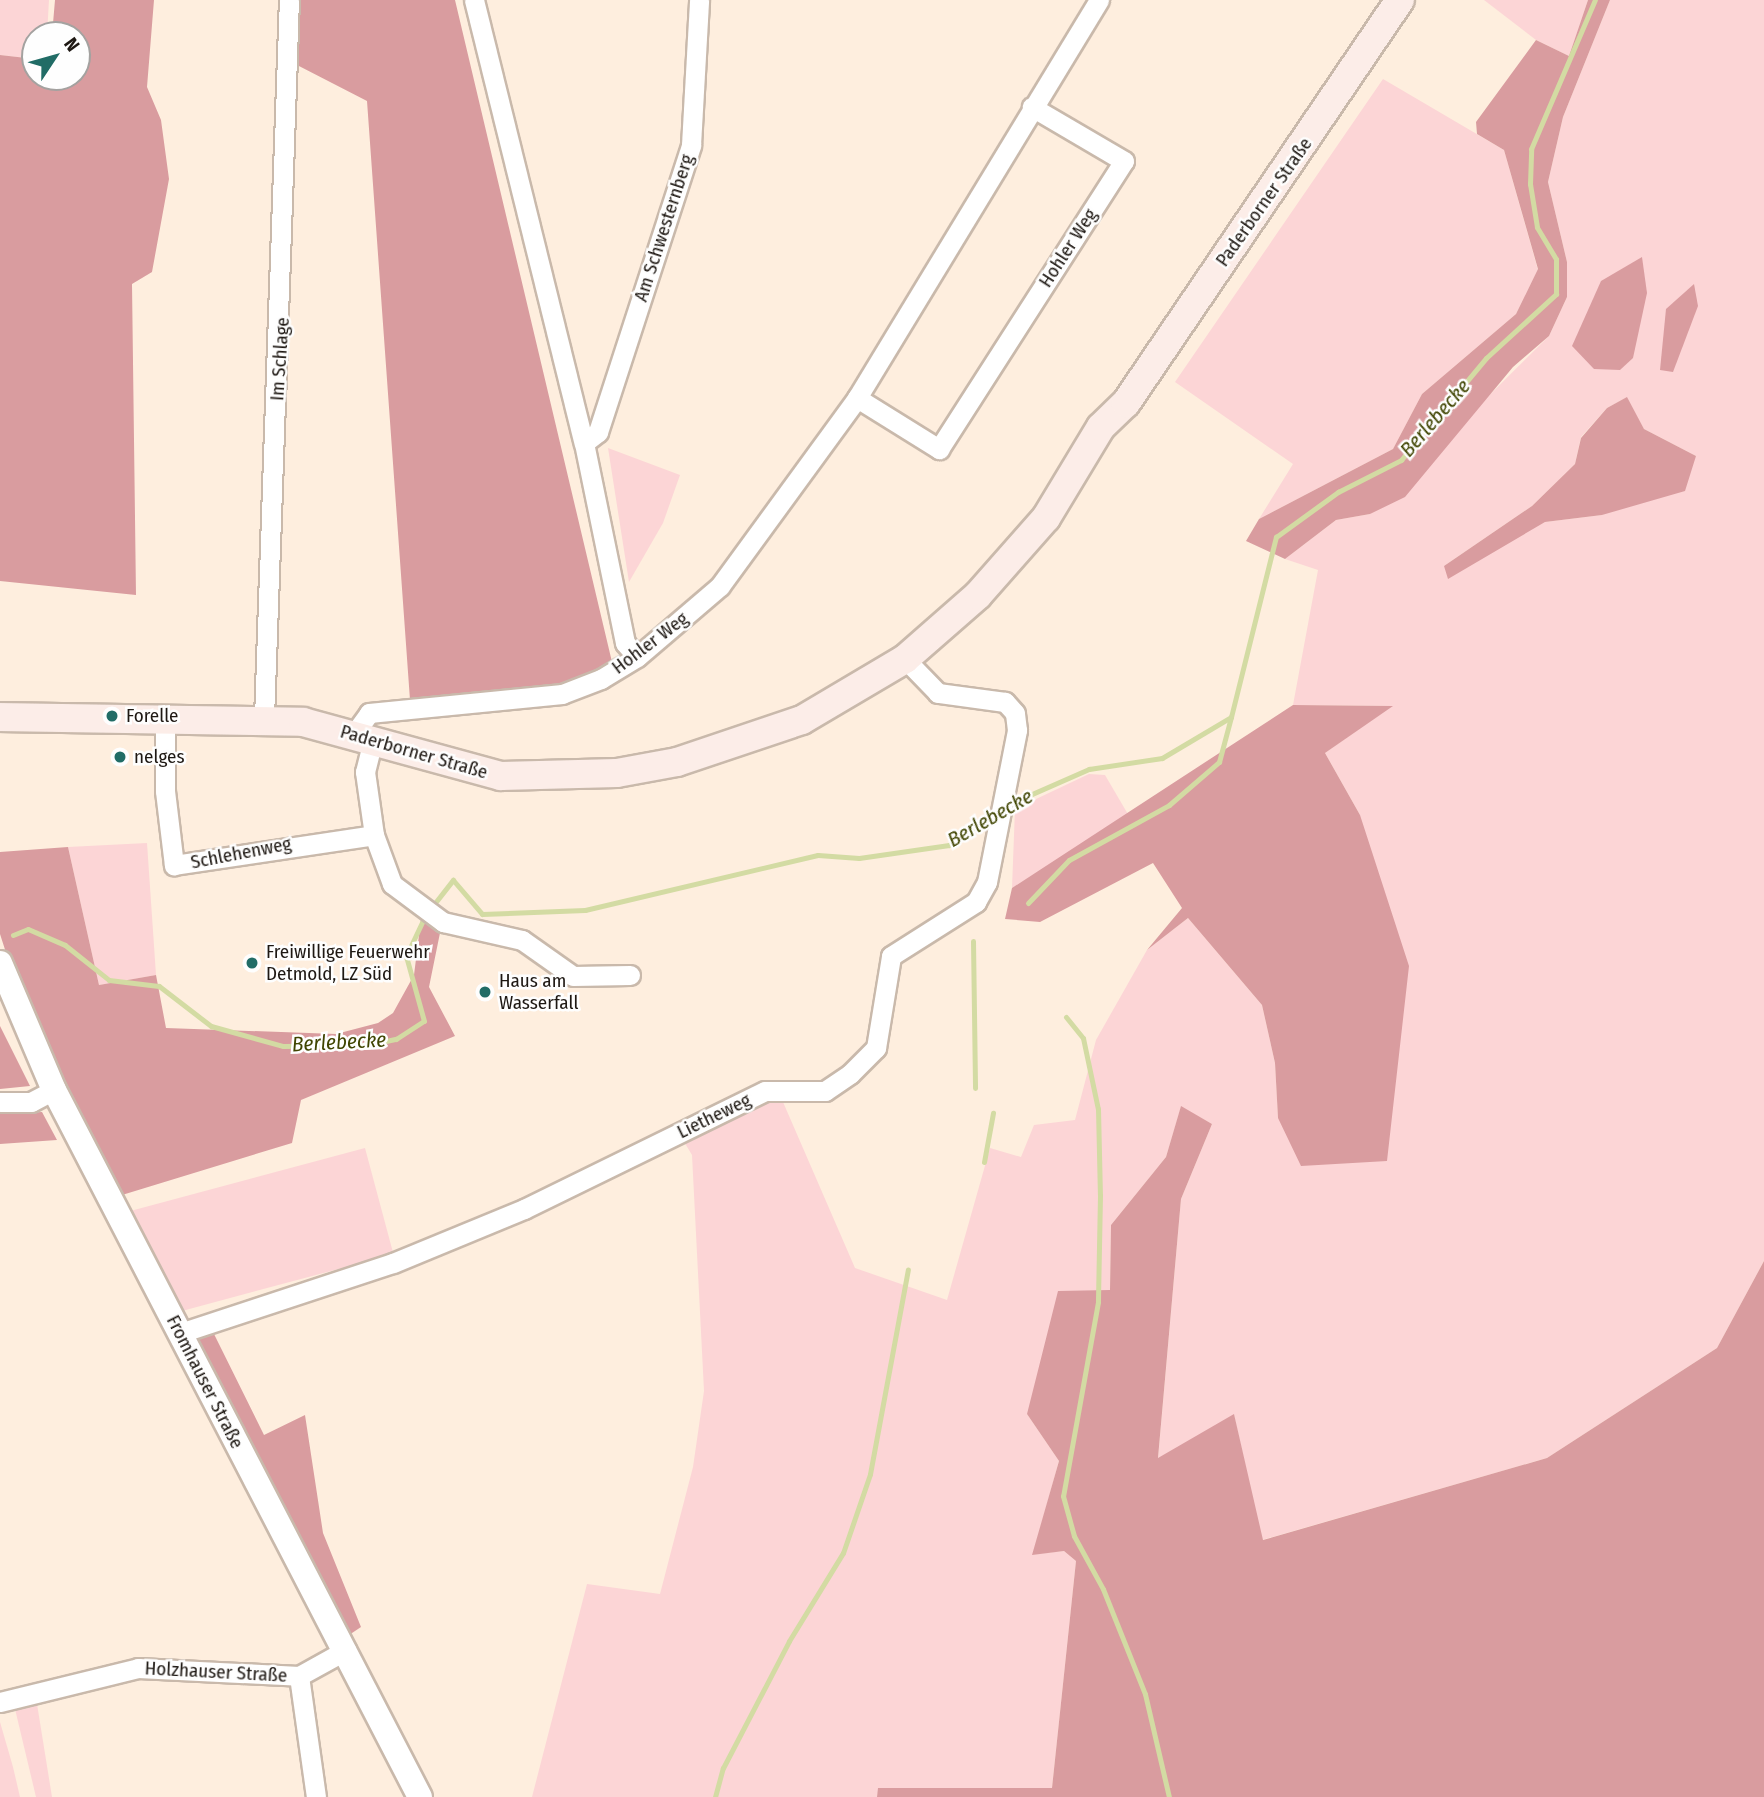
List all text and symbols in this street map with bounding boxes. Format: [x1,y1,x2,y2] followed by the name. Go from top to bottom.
[21,21,91,91] north arrow
[59,33,84,56] text: N
[1211,133,1317,271] street label: Paderborner Straße
[629,152,699,304] street label: Am Schwesternberg
[1034,204,1102,292] street label: Hohler Weg
[266,316,294,402] street label: Im Schlage
[1395,374,1475,462] water label: Berlebecke
[607,607,693,679] street label: Hohler Weg
[126,705,178,727] place label: Forelle
[104,708,120,724] marker: Forelle
[338,720,490,784] street label: Paderborner Straße
[134,746,185,768] place label: nelges
[112,749,128,765] marker: nelges
[943,784,1037,852] water label: Berlebecke
[189,832,293,874] street label: Schlehenweg
[266,941,430,985] place label: Freiwillige Feuerwehr Detmold, LZ Süd
[244,955,260,971] marker: Freiwillige Feuerwehr Detmold, LZ Süd
[499,970,578,1014] place label: Haus am Wasserfall
[477,984,493,1000] marker: Haus am Wasserfall
[291,1027,387,1057] water label: Berlebecke
[674,1088,754,1144] street label: Lietheweg
[162,1311,248,1453] street label: Fromhauser Straße
[144,1657,288,1687] street label: Holzhauser Straße

